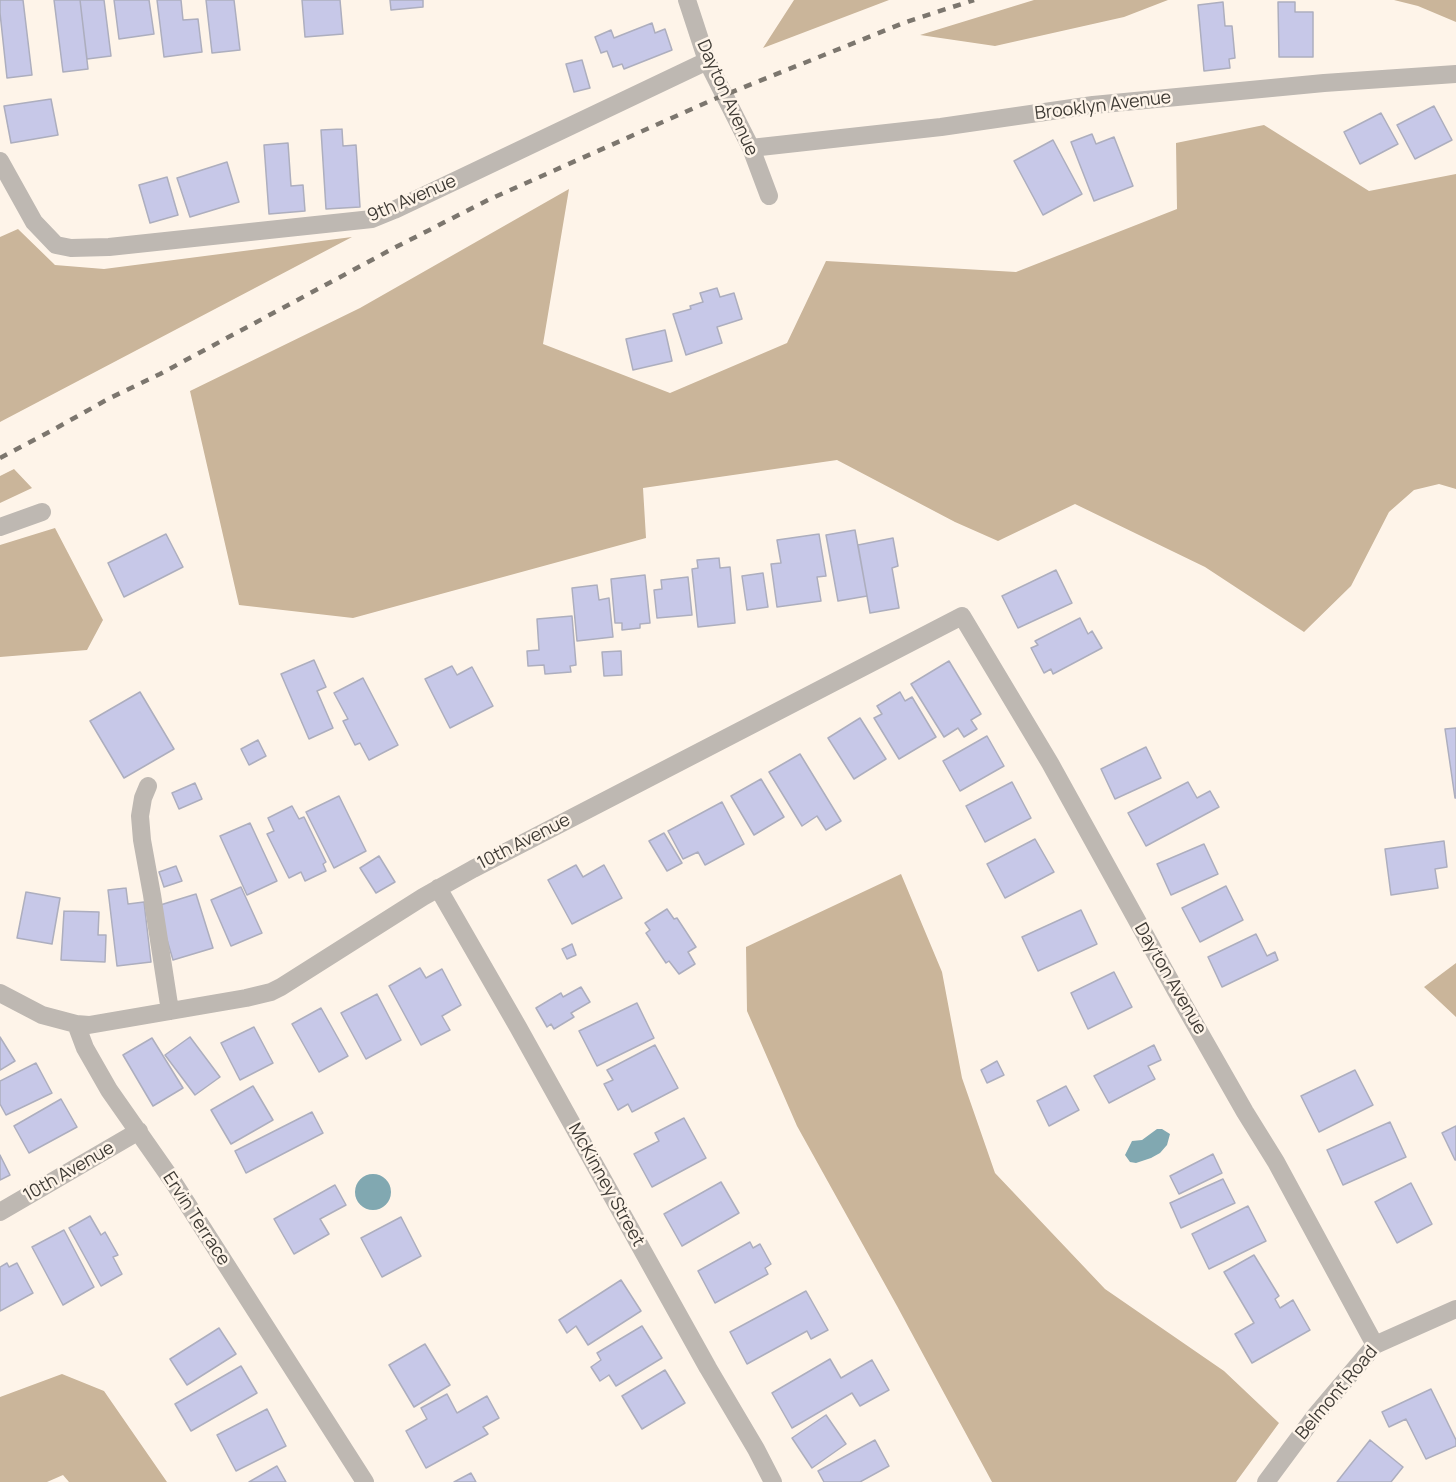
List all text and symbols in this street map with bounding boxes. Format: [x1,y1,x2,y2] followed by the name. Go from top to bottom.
[692,36,762,160] street label: Dayton Avenue
[1034,87,1172,125] street label: Brooklyn Avenue
[364,171,460,227] street label: 9th Avenue
[474,809,574,875] street label: 10th Avenue
[1129,919,1211,1039] street label: Dayton Avenue
[563,1120,649,1250] street label: McKinney Street
[20,1137,118,1207] street label: 10th Avenue
[158,1168,234,1270] street label: Ervin Terrace
[1292,1342,1382,1444] street label: Belmont Road

